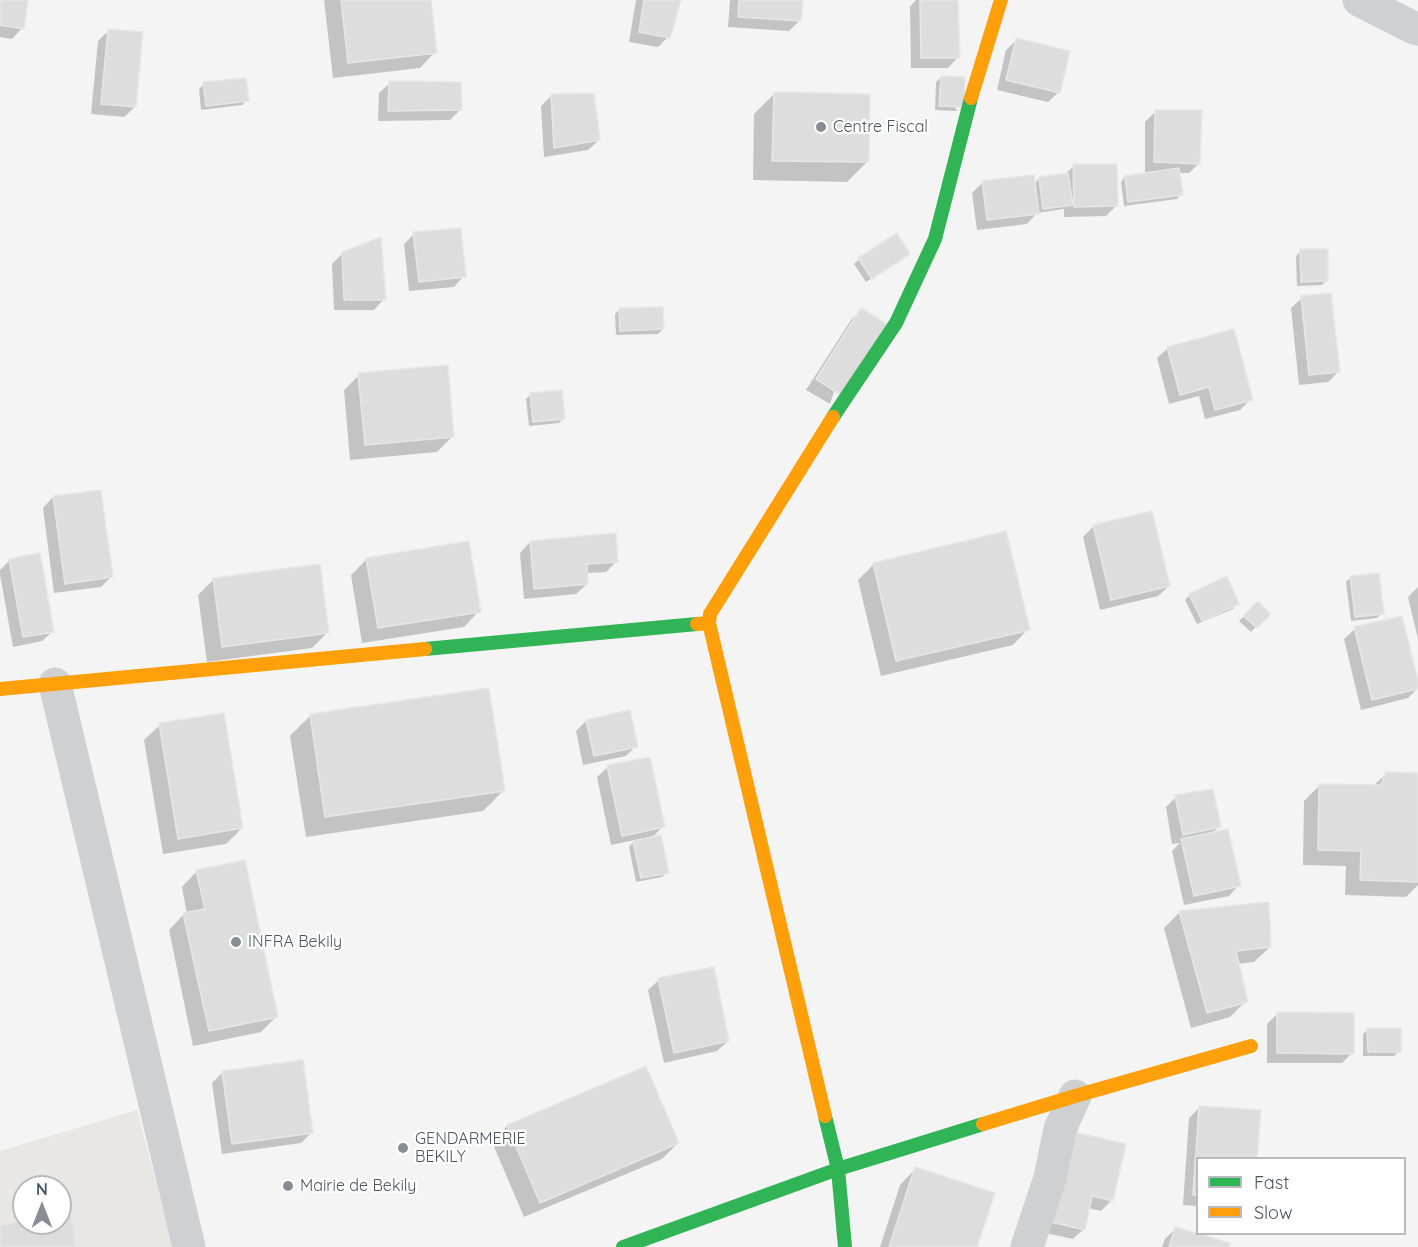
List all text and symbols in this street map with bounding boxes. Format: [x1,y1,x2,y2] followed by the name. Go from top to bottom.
[833,117,928,137] place label: Centre Fiscal
[814,120,828,134] marker: Centre Fiscal
[248,932,342,952] place label: INFRA Bekily
[229,935,243,949] marker: INFRA Bekily
[415,1129,525,1167] place label: GENDARMERIE BEKILY
[396,1141,410,1155] marker: GENDARMERIE BEKILY
[1196,1157,1406,1235] legend
[1254,1171,1289,1194] text: Fast
[12,1175,72,1235] north arrow
[300,1176,416,1196] place label: Mairie de Bekily
[36,1179,48,1199] text: N
[281,1179,295,1193] marker: Mairie de Bekily
[1254,1201,1292,1224] text: Slow

